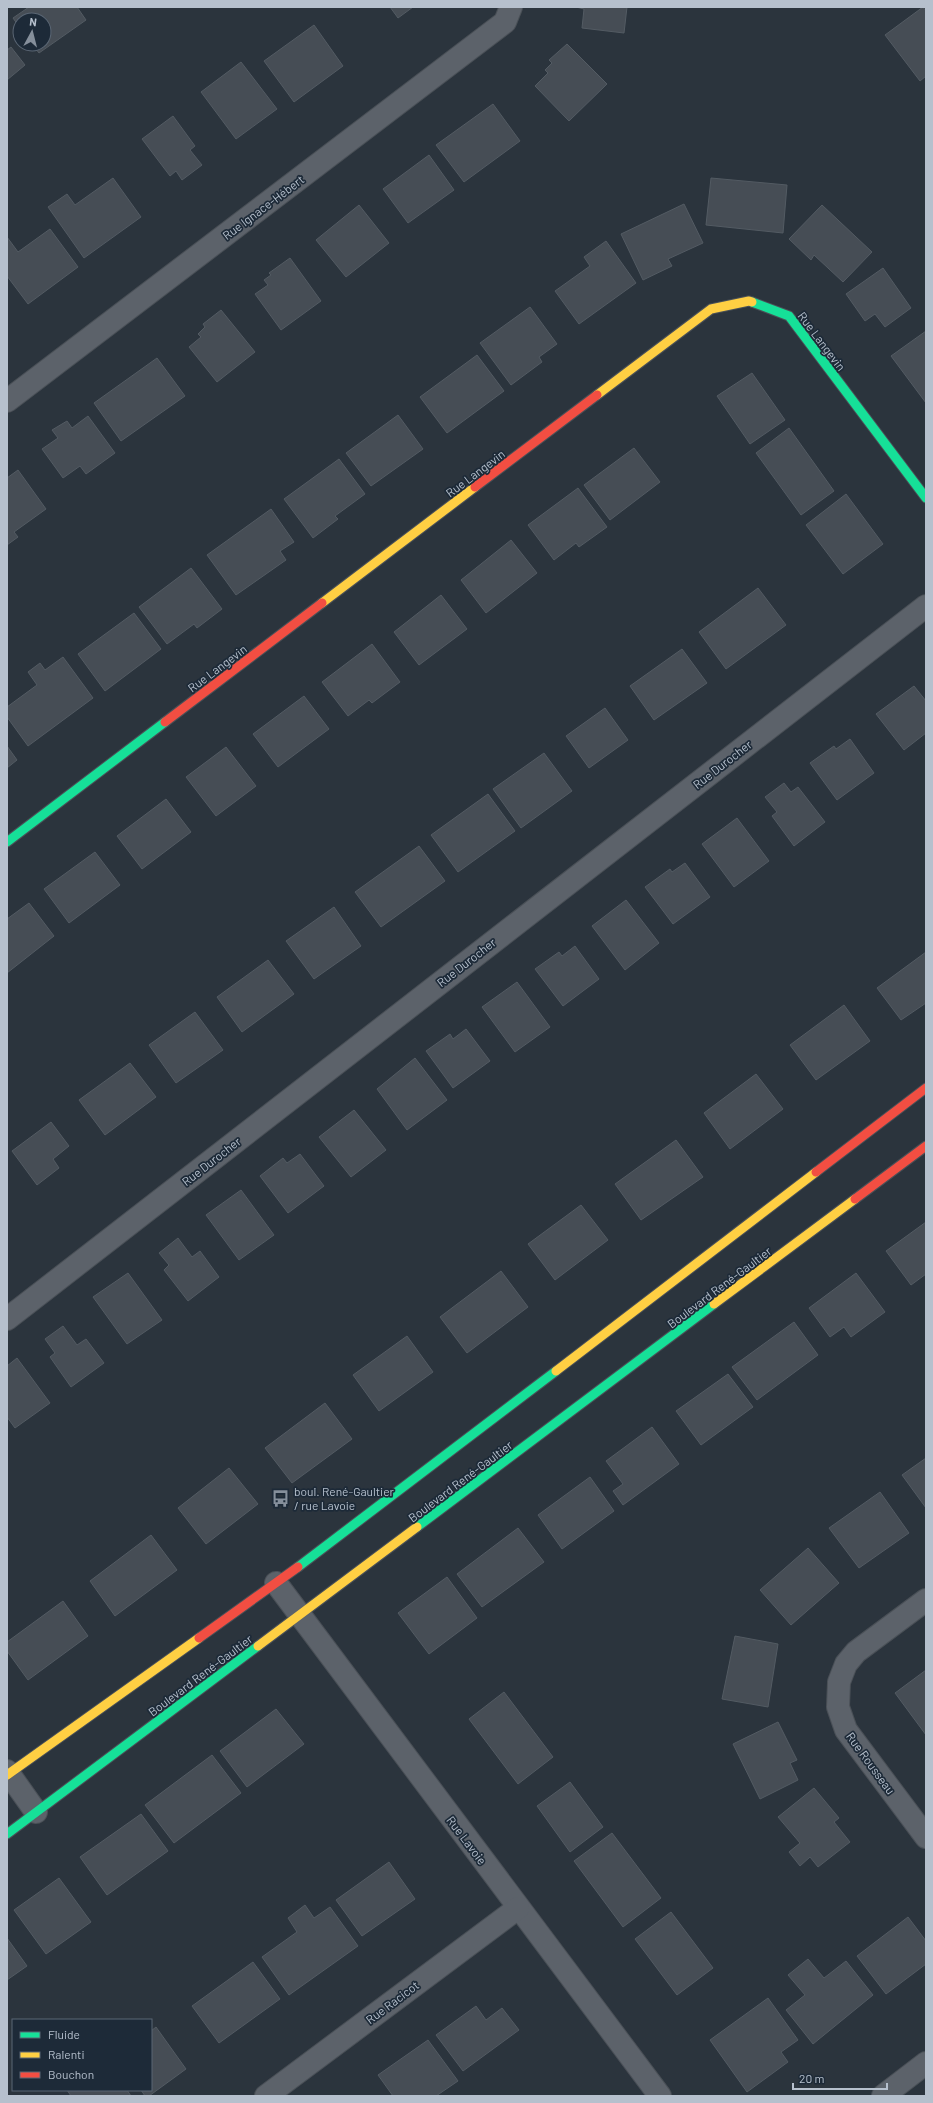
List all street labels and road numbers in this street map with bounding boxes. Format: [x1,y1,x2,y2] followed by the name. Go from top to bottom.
[220,172,306,242] street label: Rue Ignace-Hébert
[795,309,849,373] street label: Rue Langevin
[443,446,507,500] street label: Rue Langevin
[185,641,249,695] street label: Rue Langevin
[690,736,755,791] street label: Rue Durocher
[434,934,499,989] street label: Rue Durocher
[179,1133,244,1188] street label: Rue Durocher
[664,1243,774,1331] street label: Boulevard René-Gaultier
[405,1437,515,1525] street label: Boulevard René-Gaultier
[145,1631,255,1719] street label: Boulevard René-Gaultier
[844,1729,898,1797] street label: Rue Rousseau
[444,1813,490,1867] street label: Rue Lavoie
[363,1978,421,2026] street label: Rue Racicot

